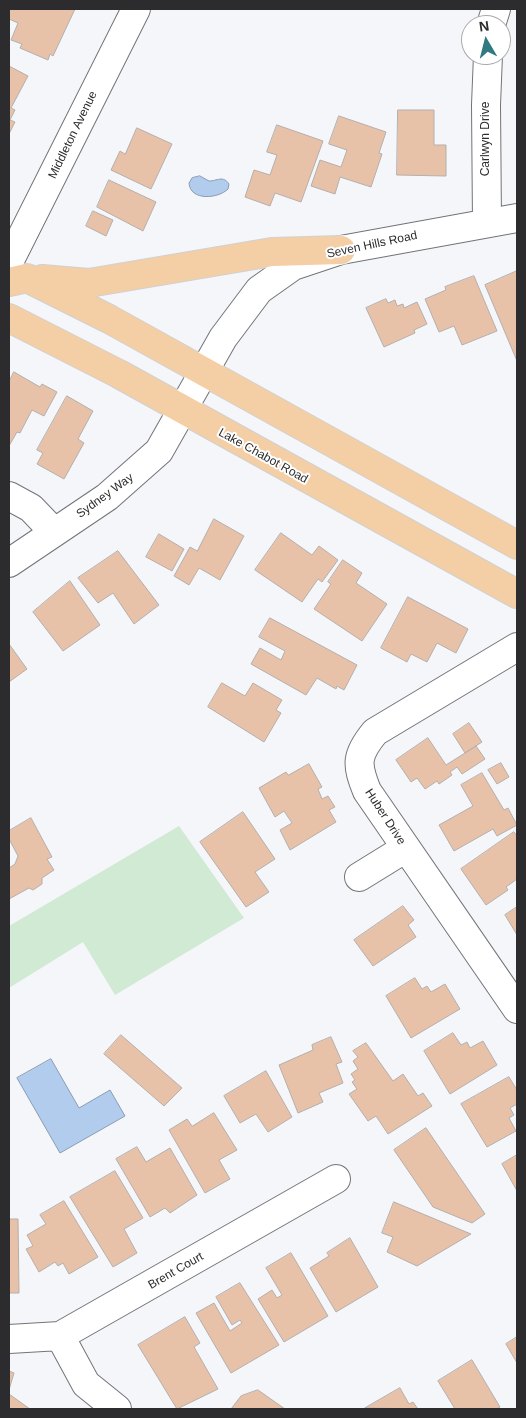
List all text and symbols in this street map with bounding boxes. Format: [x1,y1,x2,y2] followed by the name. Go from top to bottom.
[461,15,511,65] north arrow
[478,18,490,35] text: N
[46,89,100,181] street label: Middleton Avenue
[479,102,493,176] street label: Carlwyn Drive
[325,228,419,262] street label: Seven Hills Road
[216,425,310,487] street label: Lake Chabot Road
[74,471,136,521] street label: Sydney Way
[362,786,408,848] street label: Huber Drive
[146,1249,206,1293] street label: Brent Court

